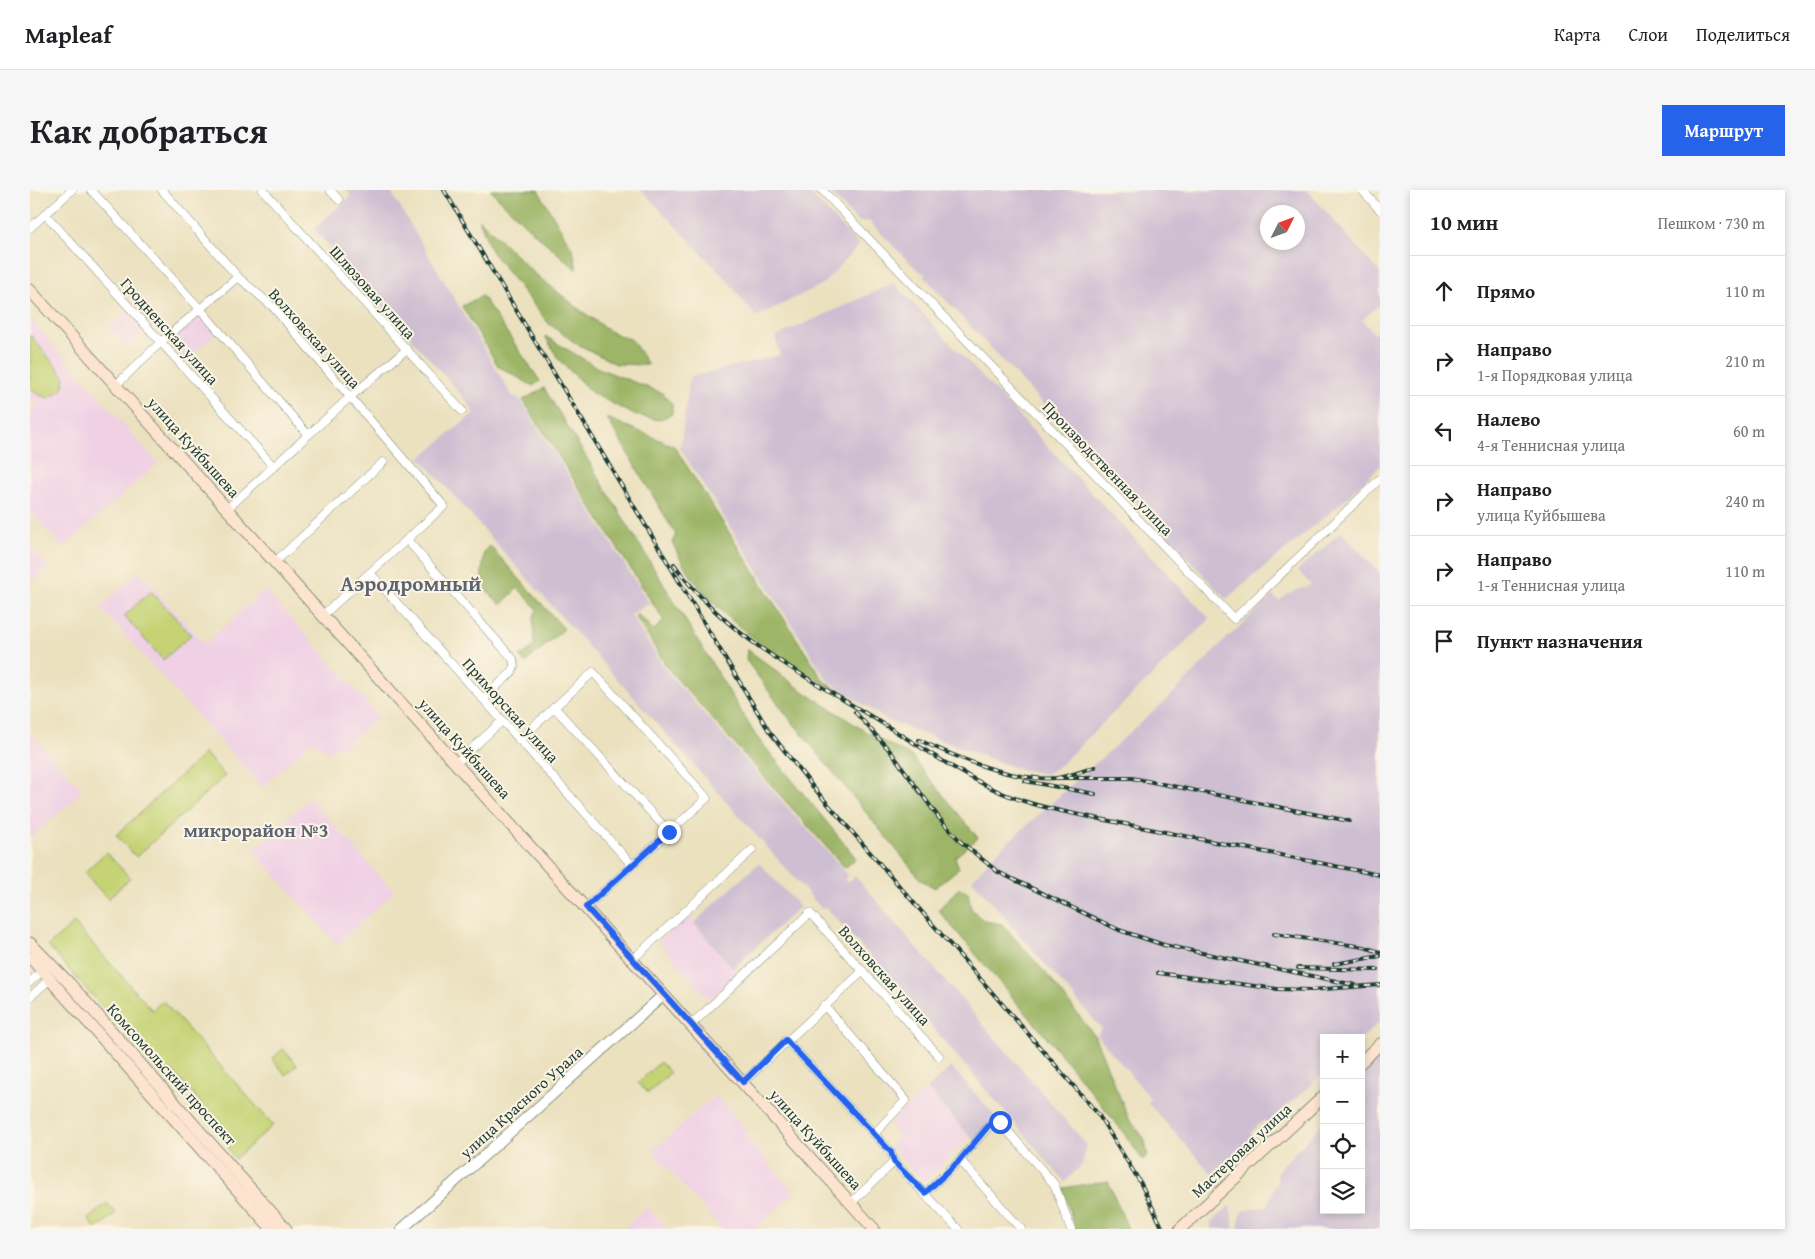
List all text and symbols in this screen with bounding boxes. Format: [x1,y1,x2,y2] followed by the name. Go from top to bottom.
[25,17,112,52] text: Mapleaf
[1554,21,1601,48] text: Карта
[1629,21,1668,48] text: Слои
[1696,21,1790,48] text: Поделиться
[30,105,268,156] text: Как добраться
[1662,105,1785,156] button: Маршрут
[1260,205,1305,250] north arrow
[1430,207,1498,238] text: 10 мин
[1658,211,1765,235] text: Пешком · 730 m
[324,240,422,345] street label: Шлюзовая улица
[115,272,225,390] street label: Гродненская улица
[1430,277,1458,305] icon: ahead
[1477,277,1535,305] text: Прямо
[1725,279,1765,303] text: 110 m
[263,282,367,394] street label: Волховская улица
[1477,335,1552,363] text: Направо
[1430,347,1458,375] icon: right
[1725,349,1765,373] text: 210 m
[1477,363,1633,387] text: 1-я Порядковая улица
[141,390,246,503] street label: улица Куйбышева
[1037,395,1179,541] street label: Производственная улица
[1477,405,1540,433] text: Налево
[1430,417,1458,445] icon: left
[1733,419,1765,443] text: 60 m
[1477,433,1625,457] text: 4-я Теннисная улица
[1477,475,1552,503] text: Направо
[1430,487,1458,515] icon: right
[1725,489,1765,513] text: 240 m
[1477,503,1606,527] text: улица Куйбышева
[1477,545,1552,573] text: Направо
[1430,557,1458,585] icon: right
[1725,559,1765,583] text: 110 m
[340,568,482,599] district label: Аэродромный
[1477,573,1625,597] text: 1-я Теннисная улица
[1430,627,1458,655] icon: arrive
[1477,627,1643,655] text: Пункт назначения
[457,652,565,768] street label: Приморская улица
[412,691,517,804] street label: улица Куйбышева
[184,816,329,844] district label: микрорайон №3
[658,821,681,844] route end
[833,919,937,1031] street label: Волховская улица
[101,998,243,1151] street label: Комсомольский проспект
[1320,1034,1365,1214] map controls
[1320,1034,1365,1079] button: +
[453,1040,588,1165] street label: улица Красного Урала
[1320,1079,1365,1124] button: −
[763,1082,868,1195] street label: улица Куйбышева
[1185,1097,1297,1203] street label: Мастеровая улица
[989,1111,1012,1134] route start
[1320,1124,1365,1169] button: locate
[1320,1169,1365,1214] button: layers

